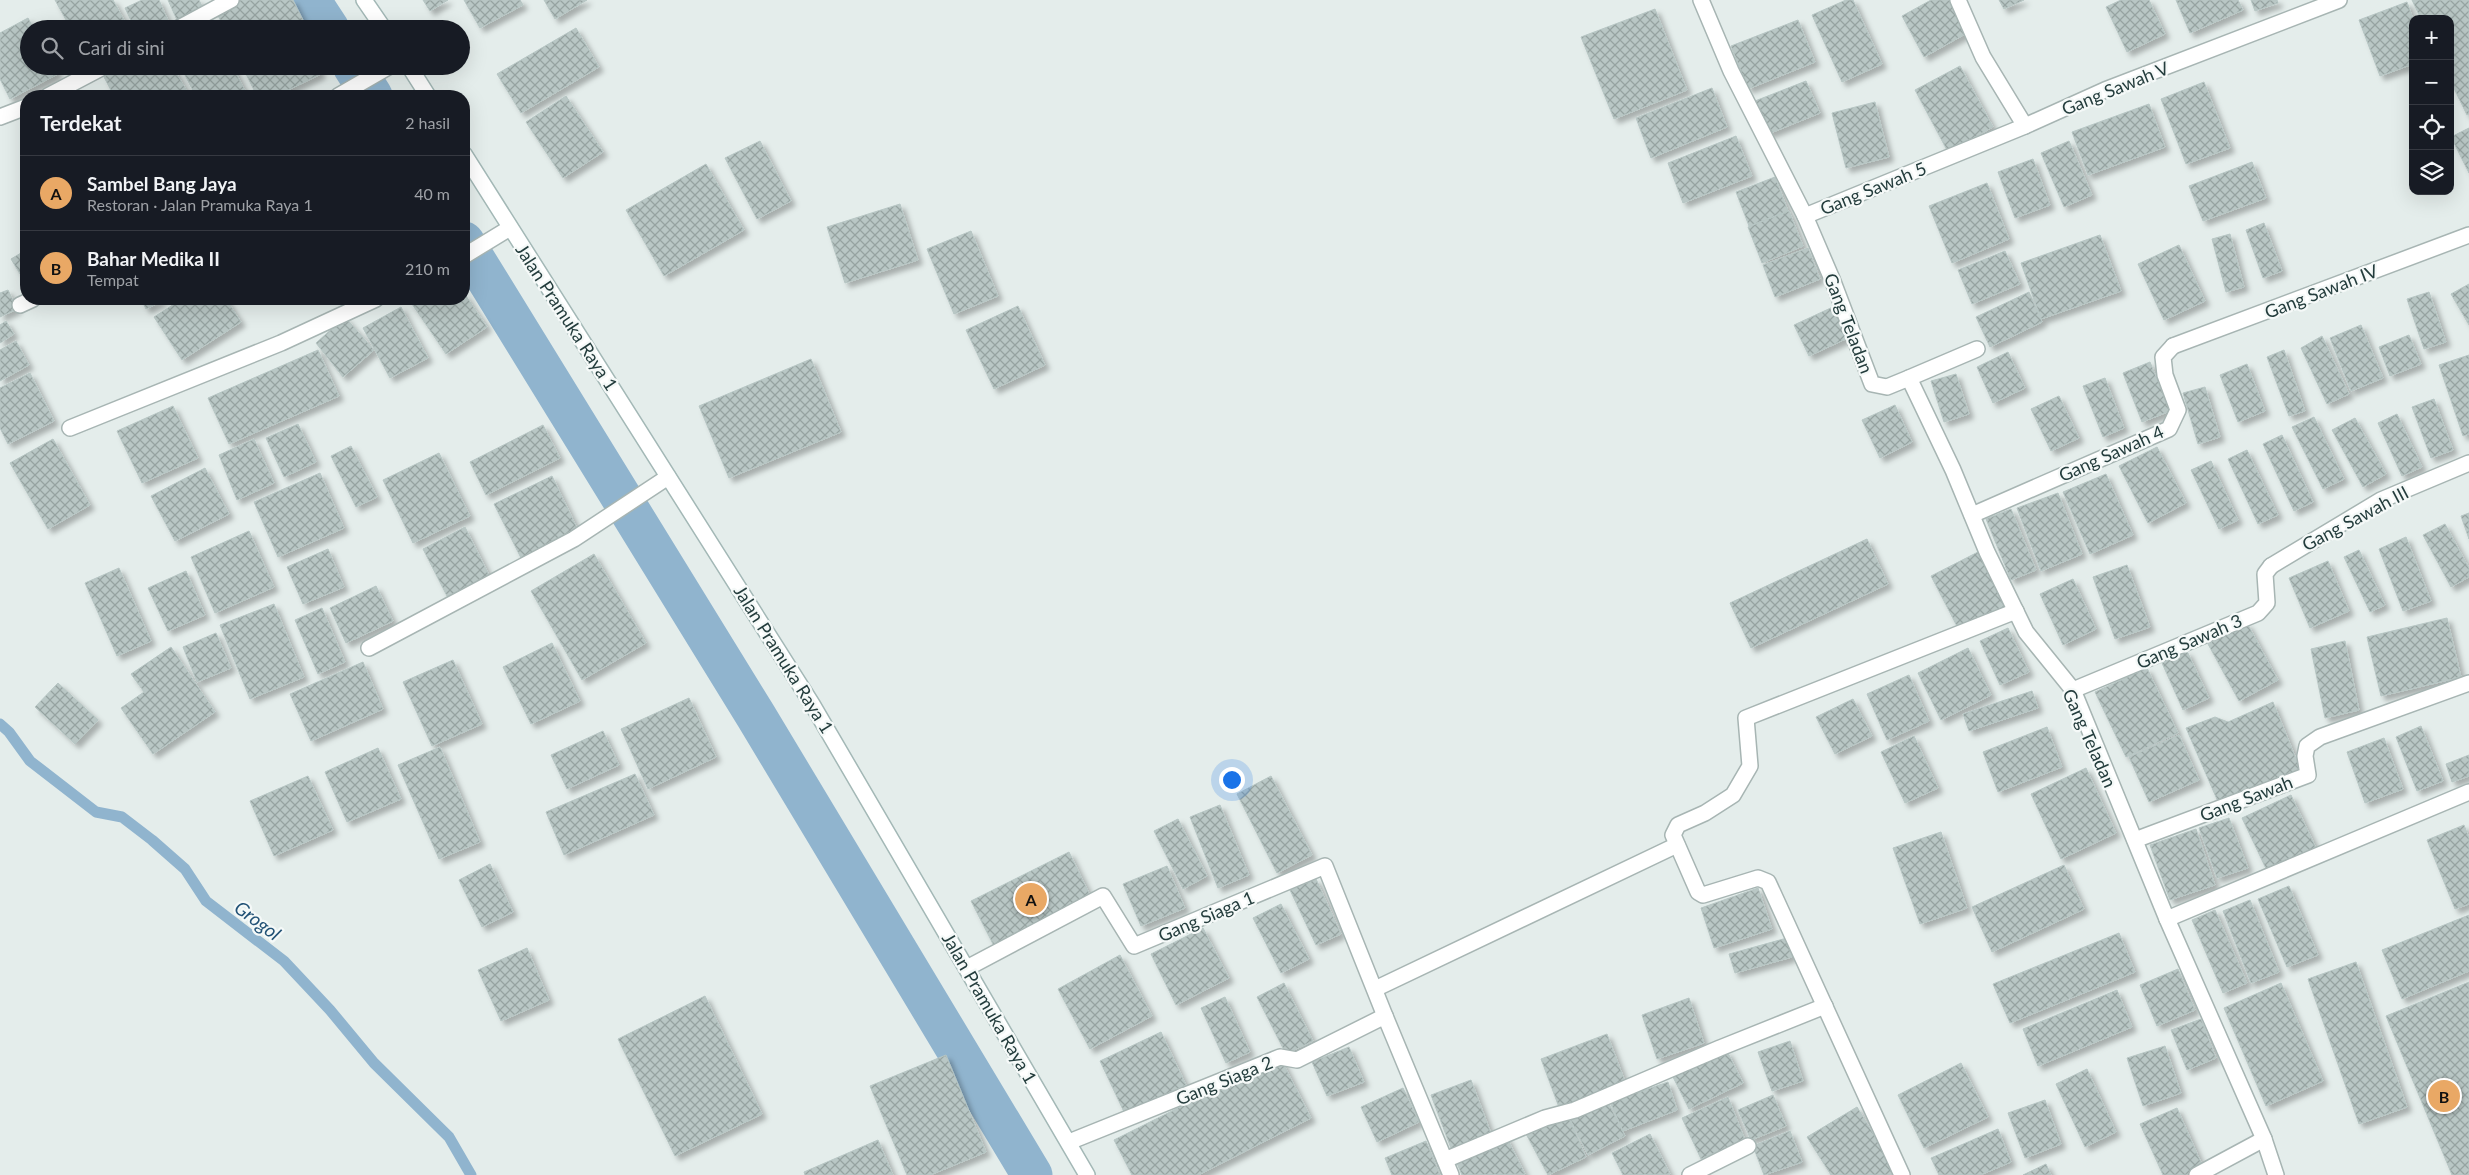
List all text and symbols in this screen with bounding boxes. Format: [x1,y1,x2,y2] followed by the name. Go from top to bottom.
[2409,15,2454,195] map controls
[2409,15,2454,60] button: +
[20,20,470,75] search box
[38,34,66,62] icon: search
[78,36,165,59] text: Cari di sini
[2058,56,2173,120] street label: Gang Sawah V
[2409,60,2454,105] button: −
[2409,105,2454,150] button: locate
[40,110,122,135] text: Terdekat
[405,113,450,132] text: 2 hasil
[2409,150,2454,195] button: layers
[1817,157,1929,219] street label: Gang Sawah 5
[87,172,237,195] text: Sambel Bang Jaya
[50,184,62,203] text: A
[414,184,450,203] text: 40 m
[87,195,313,214] text: Restoran · Jalan Pramuka Raya 1
[511,239,623,395] street label: Jalan Pramuka Raya 1
[87,247,220,270] text: Bahar Medika II
[51,259,61,278] text: B
[405,259,450,278] text: 210 m
[2261,259,2381,323] street label: Gang Sawah IV
[87,270,139,289] text: Tempat
[1820,270,1878,376] street label: Gang Teladan
[2055,420,2167,486] street label: Gang Sawah 4
[2298,481,2412,555] street label: Gang Sawah III
[729,581,839,737] street label: Jalan Pramuka Raya 1
[2133,609,2245,673] street label: Gang Sawah 3
[2058,685,2122,791] street label: Gang Teladan
[1219,767,1245,793] your location
[2196,770,2296,826] street label: Gang Sawah
[1015,880,1047,918] pin: A
[1155,886,1257,946] street label: Gang Siaga 1
[230,895,286,945] water label: Grogol
[938,929,1042,1087] street label: Jalan Pramuka Raya 1
[1172,1051,1276,1109] street label: Gang Siaga 2
[2428,1077,2460,1115] pin: B

